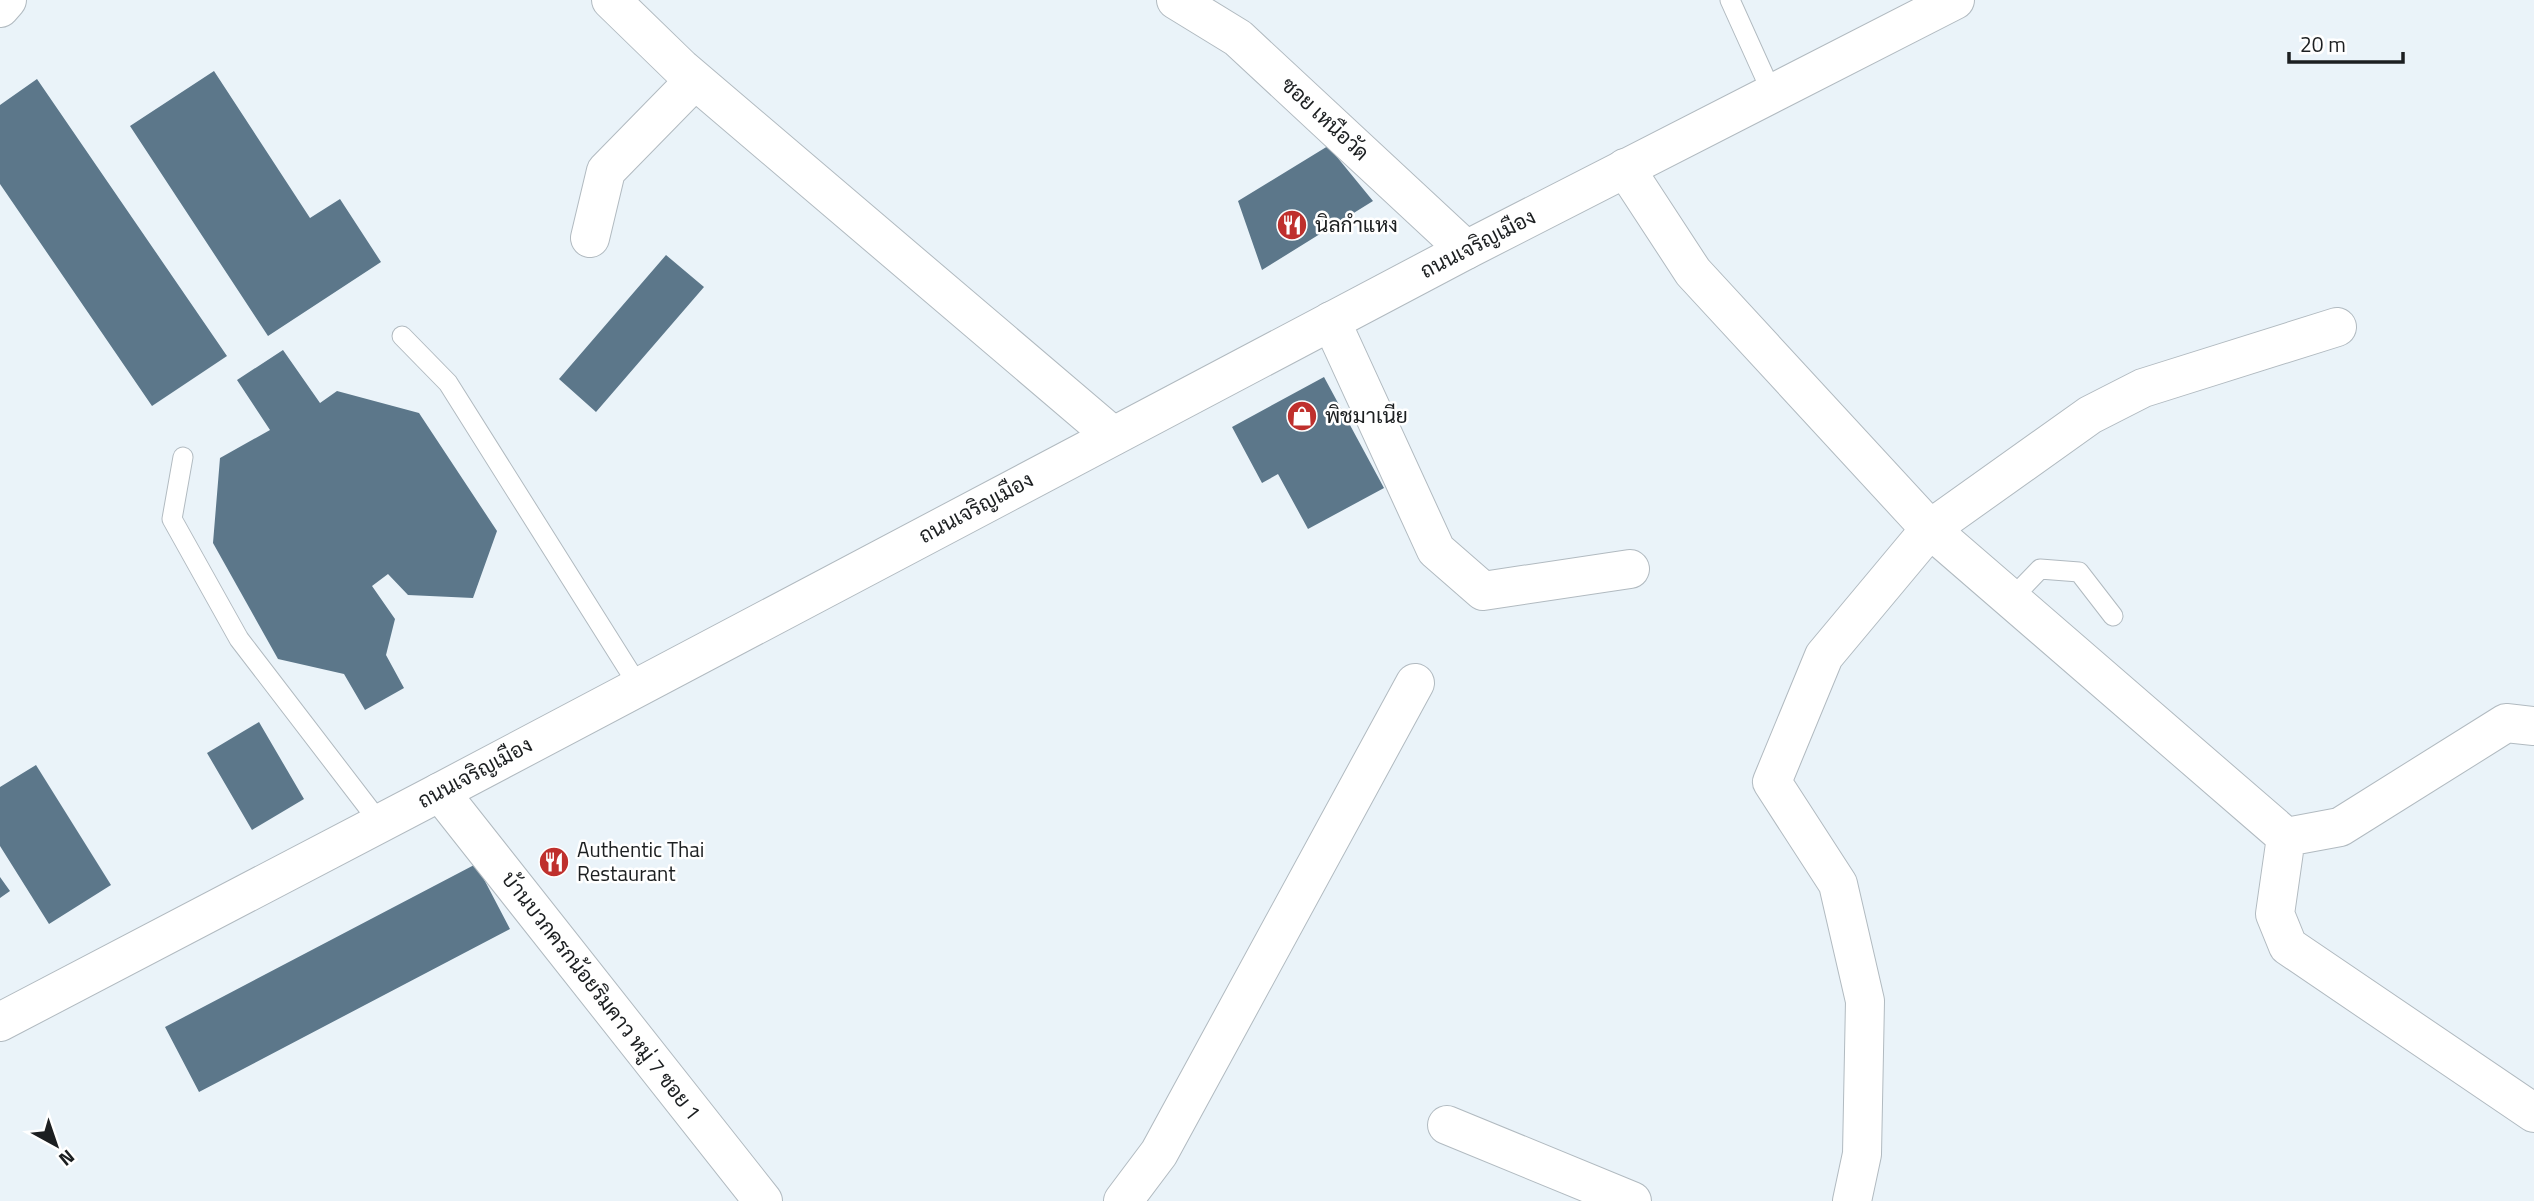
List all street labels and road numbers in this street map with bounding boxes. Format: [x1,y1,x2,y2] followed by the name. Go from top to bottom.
[1274,69,1377,168] street label: ซอย เหนือวัด
[1414,200,1541,286] street label: ถนนเจริญเมือง
[912,463,1039,551] street label: ถนนเจริญเมือง
[411,728,538,816] street label: ถนนเจริญเมือง
[494,864,709,1127] street label: บ้านบวกครกน้อยริมคาว หมู่ 7 ซอย 1

